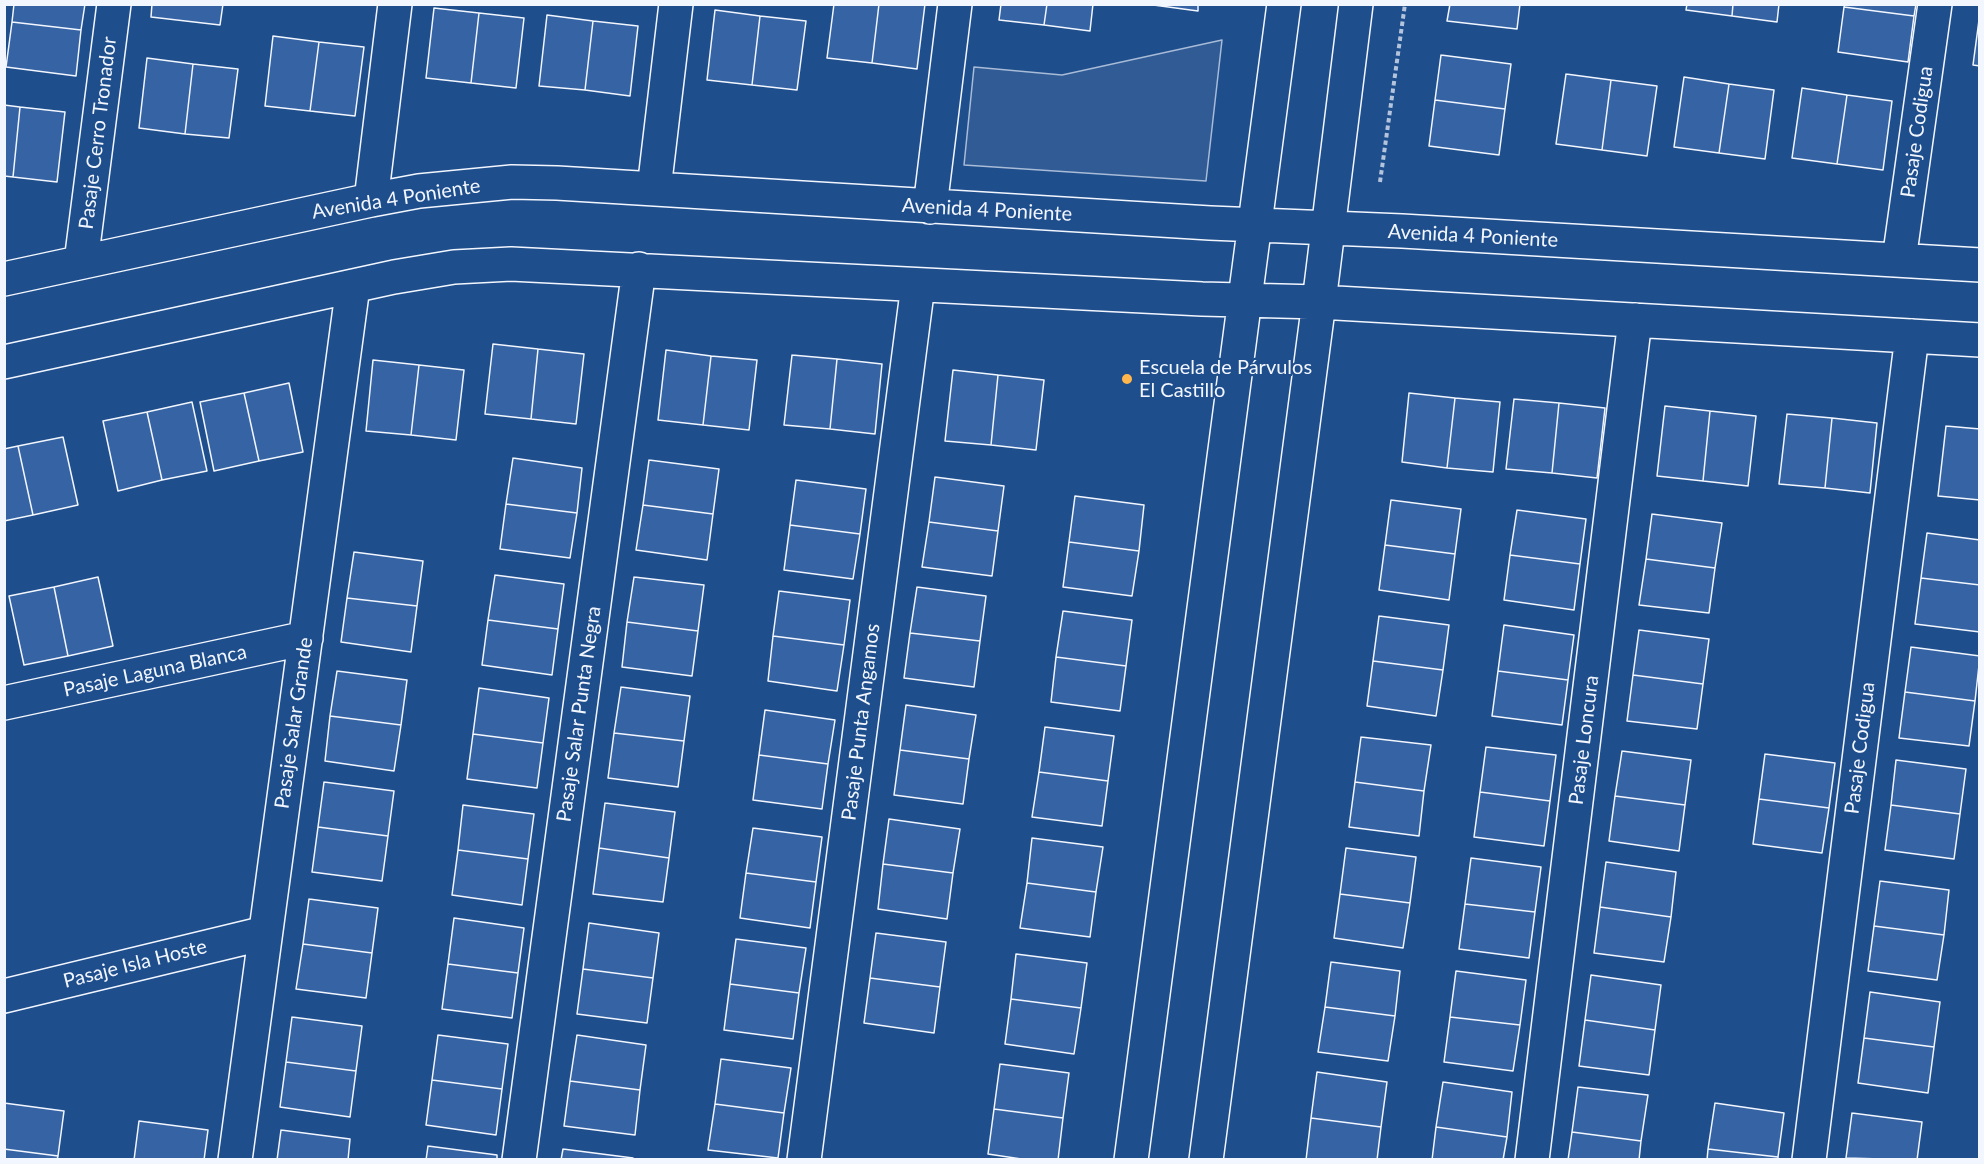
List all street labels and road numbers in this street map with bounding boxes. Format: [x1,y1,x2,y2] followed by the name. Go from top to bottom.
[74,35,122,231] street label: Pasaje Cerro Tronador
[1896,65,1938,199] street label: Pasaje Codigua
[310,174,482,224] street label: Avenida 4 Poniente
[901,194,1073,226] street label: Avenida 4 Poniente
[1387,220,1559,252] street label: Avenida 4 Poniente
[552,605,606,823] street label: Pasaje Salar Punta Negra
[837,622,885,822] street label: Pasaje Punta Angamos
[270,636,318,810] street label: Pasaje Salar Grande
[61,640,249,702] street label: Pasaje Laguna Blanca
[1564,674,1604,806] street label: Pasaje Loncura
[1840,681,1880,815] street label: Pasaje Codigua
[61,935,209,993] street label: Pasaje Isla Hoste

